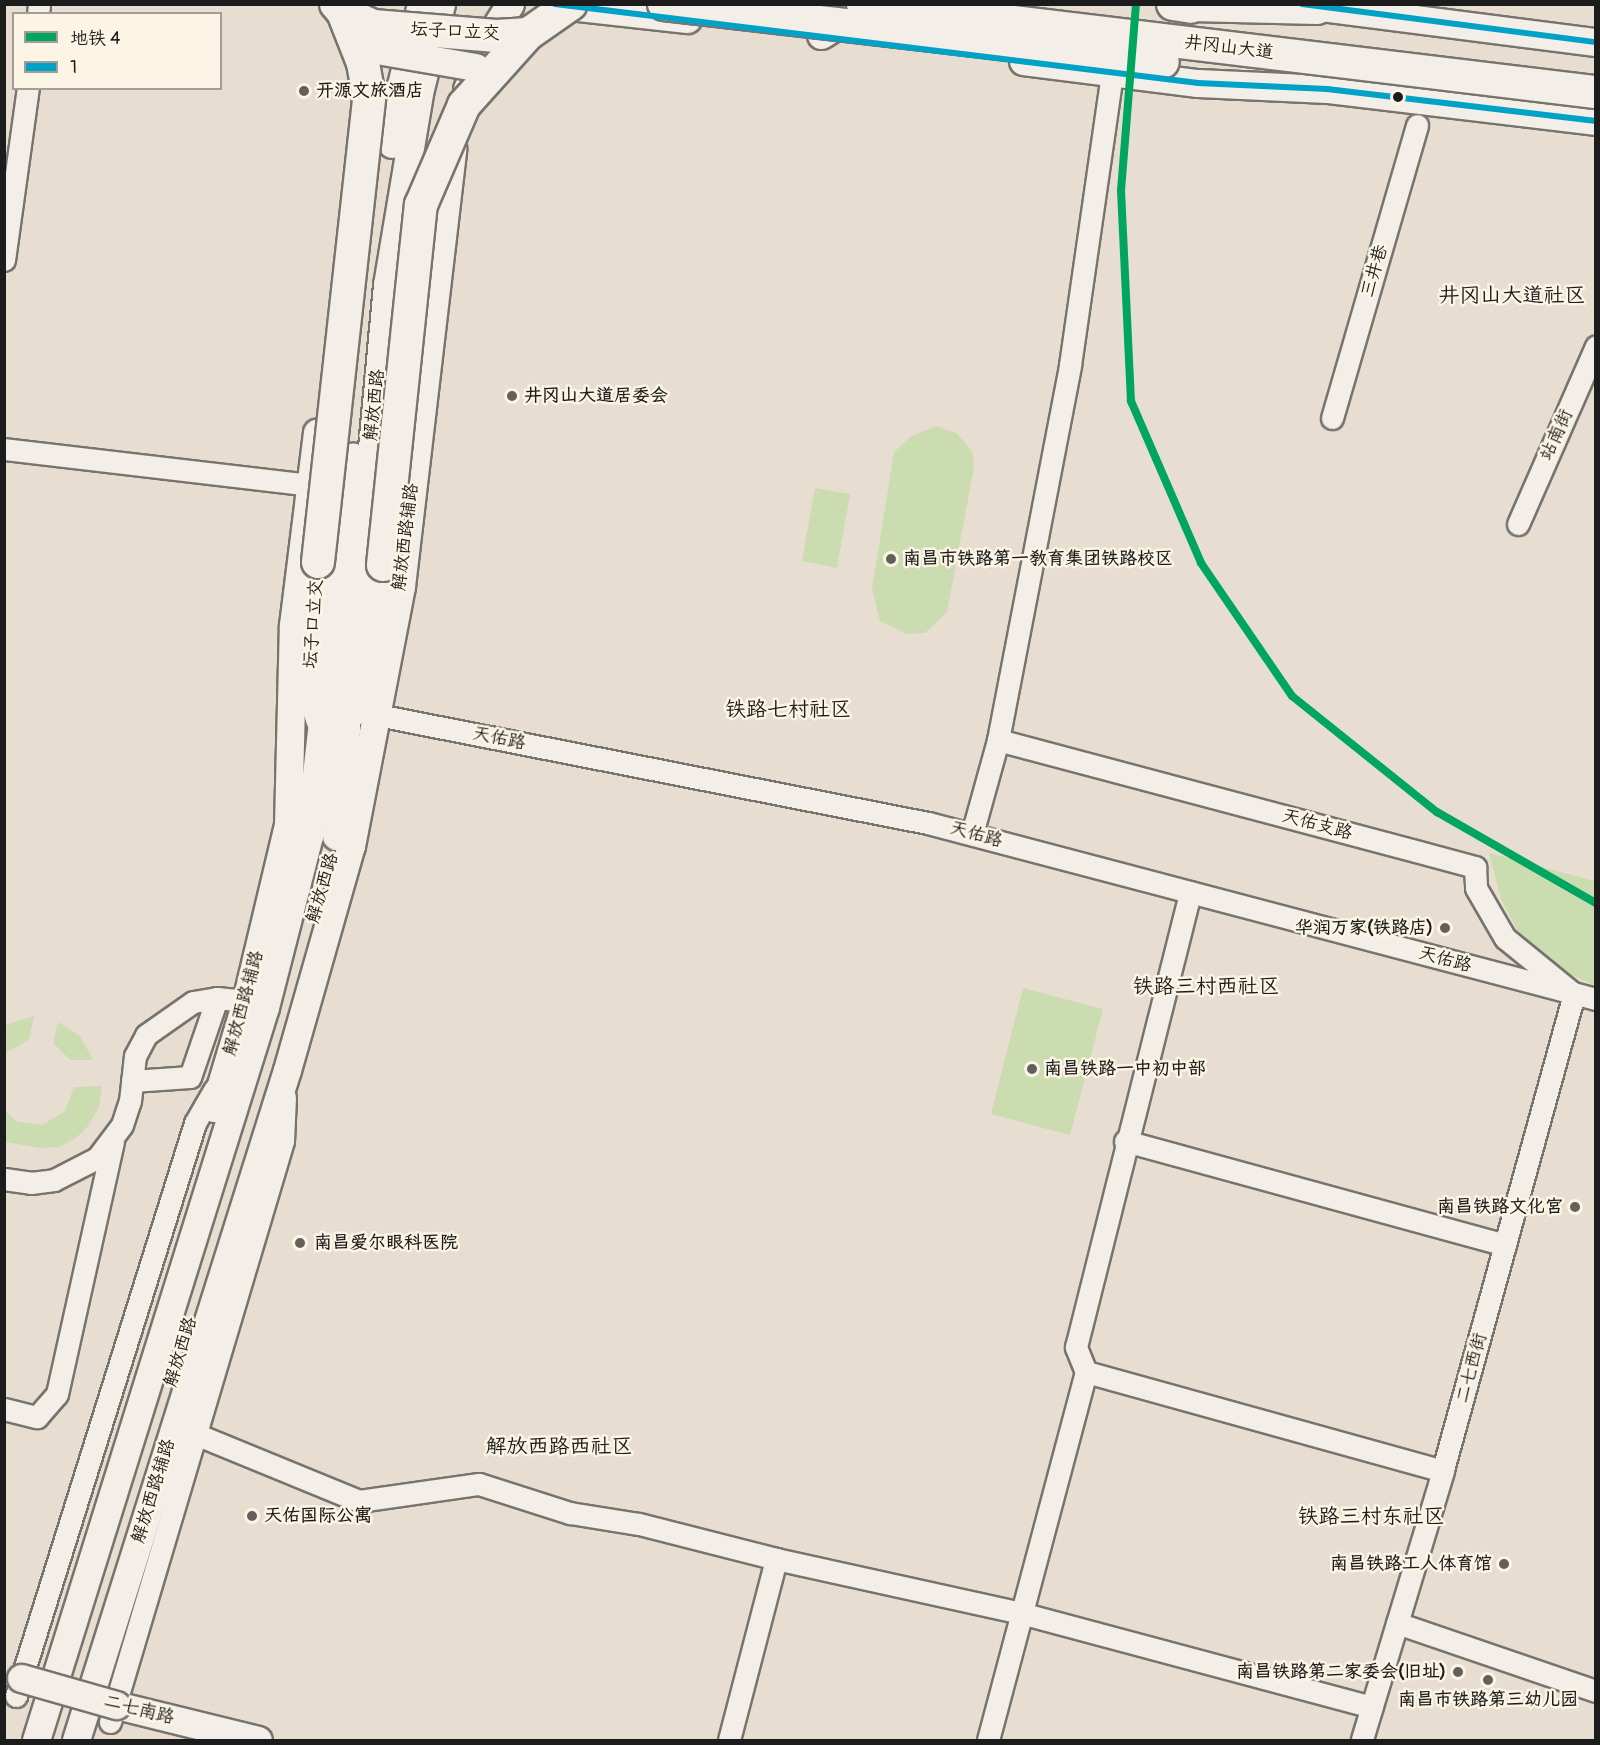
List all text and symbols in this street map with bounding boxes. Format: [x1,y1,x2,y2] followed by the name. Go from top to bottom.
[12,12,222,90] legend
[409,19,501,45] street label: 坛子口立交
[70,27,120,50] text: 地铁 4
[1183,32,1275,64] street label: 井冈山大道
[70,56,77,79] text: 1
[316,80,424,102] place label: 开源文旅酒店
[297,84,311,98] marker: 开源文旅酒店
[1392,91,1404,103] unlabelled marker
[1357,242,1393,300] street label: 三井巷
[1439,283,1585,309] district label: 井冈山大道社区
[360,368,390,442] street label: 解放西路
[524,385,668,407] place label: 井冈山大道居委会
[505,389,519,403] marker: 井冈山大道居委会
[1536,406,1578,464] street label: 站南街
[389,482,423,592] street label: 解放西路辅路
[903,548,1173,570] place label: 南昌市铁路第一教育集团铁路校区
[884,552,898,566] marker: 南昌市铁路第一教育集团铁路校区
[300,578,328,670] street label: 坛子口立交
[725,697,851,723] district label: 铁路七村社区
[470,723,528,755] street label: 天佑路
[1279,805,1355,845] street label: 天佑支路
[947,818,1005,852] street label: 天佑路
[303,850,343,926] street label: 解放西路
[1295,917,1433,939] place label: 华润万家(铁路店)
[1438,921,1452,935] marker: 华润万家(铁路店)
[1416,943,1474,977] street label: 天佑路
[220,948,268,1058] street label: 解放西路辅路
[1133,974,1279,1000] district label: 铁路三村西社区
[1044,1058,1206,1080] place label: 南昌铁路一中初中部
[1025,1062,1039,1076] marker: 南昌铁路一中初中部
[1437,1196,1563,1218] place label: 南昌铁路文化宫
[1568,1200,1582,1214] marker: 南昌铁路文化宫
[314,1232,458,1254] place label: 南昌爱尔眼科医院
[291,1234,309,1252] marker: 南昌爱尔眼科医院
[160,1314,202,1390] street label: 解放西路
[1452,1330,1492,1406] street label: 二七西街
[486,1434,632,1460] district label: 解放西路西社区
[128,1436,180,1546] street label: 解放西路辅路
[1298,1504,1444,1530] district label: 铁路三村东社区
[264,1505,372,1527] place label: 天佑国际公寓
[245,1509,259,1523] marker: 天佑国际公寓
[1330,1553,1492,1575] place label: 南昌铁路工人体育馆
[1497,1557,1511,1571] marker: 南昌铁路工人体育馆
[1236,1661,1446,1683] place label: 南昌铁路第二家委会(旧址)
[1451,1665,1465,1679] marker: 南昌铁路第二家委会(旧址)
[1481,1673,1495,1687] marker: 南昌市铁路第三幼儿园
[1398,1689,1578,1711] place label: 南昌市铁路第三幼儿园
[101,1691,177,1729] street label: 二七南路

